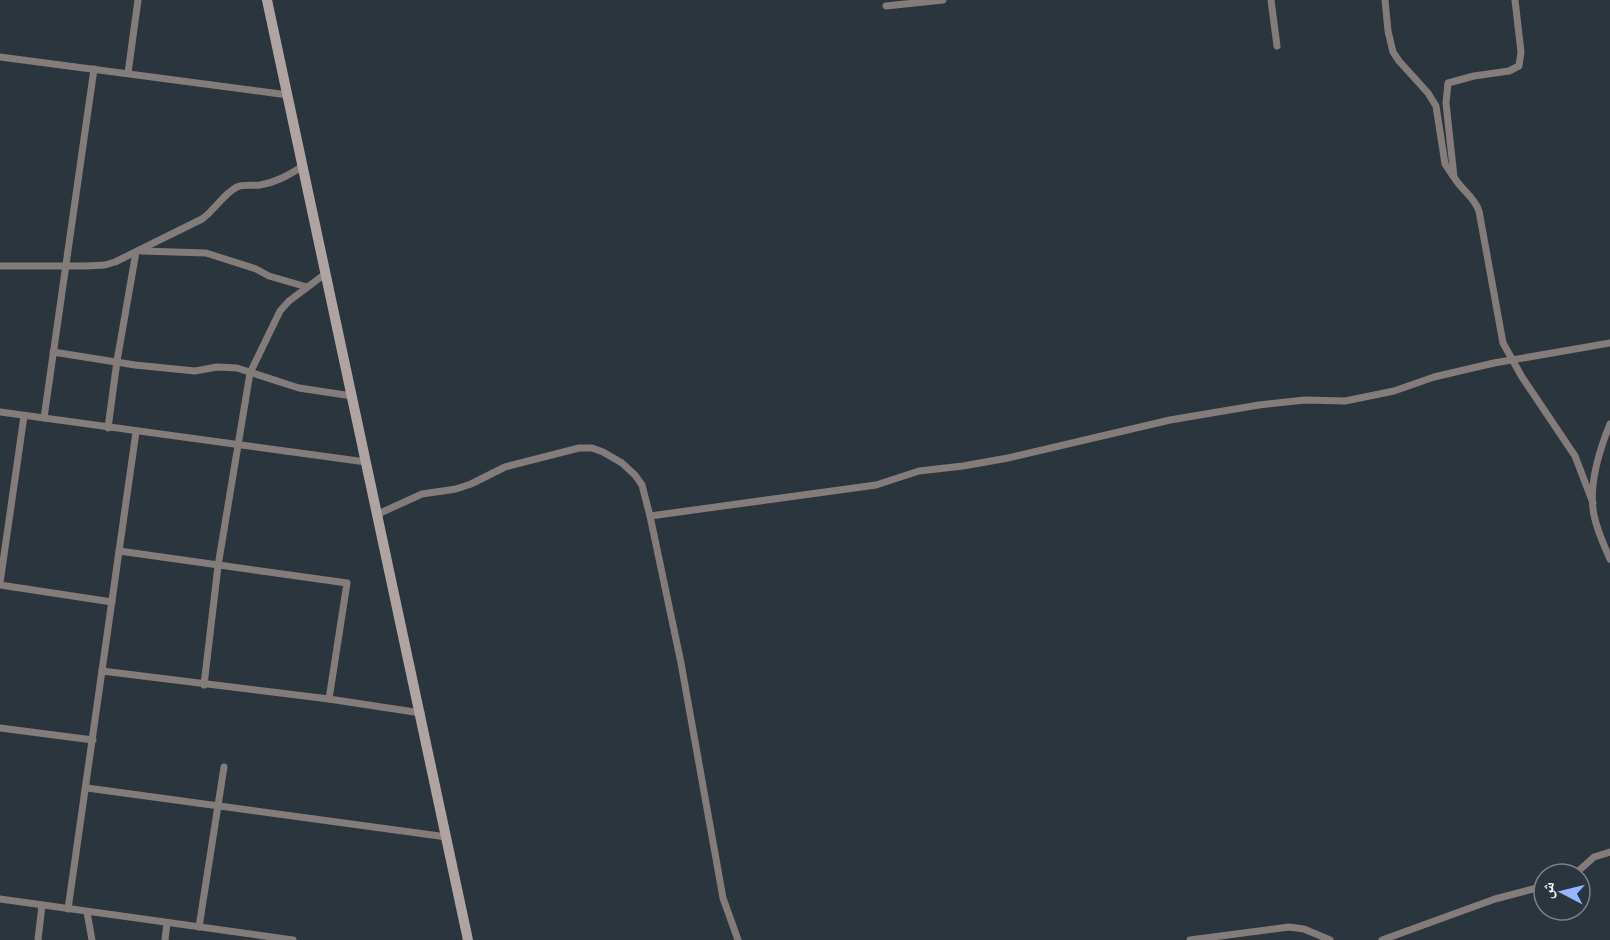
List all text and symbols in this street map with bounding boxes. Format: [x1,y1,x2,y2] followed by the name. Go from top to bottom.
[1532,862,1592,922] north arrow
[1536,881,1558,900] text: ش

